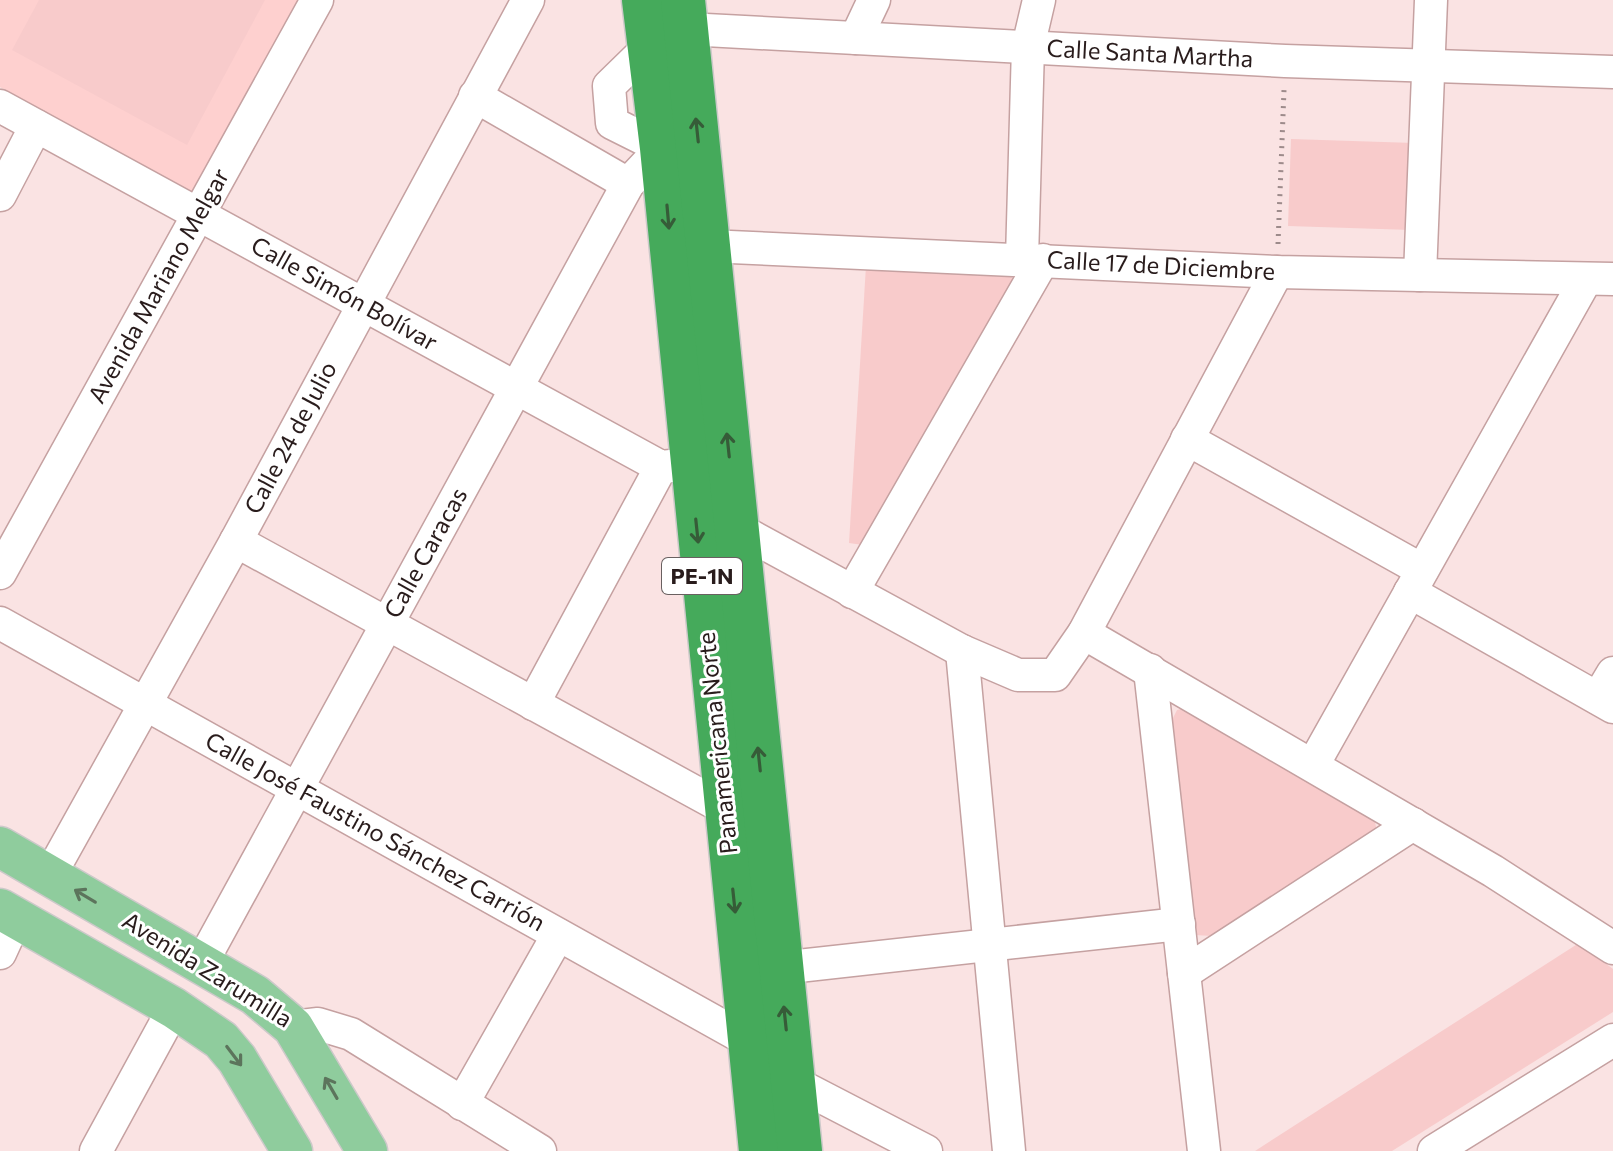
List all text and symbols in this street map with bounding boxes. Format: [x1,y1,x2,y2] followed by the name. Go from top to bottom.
[1046,33,1254,72] street label: Calle Santa Martha
[689,117,704,144] one-way arrow
[81,162,235,408] street label: Avenida Mariano Melgar
[661,203,676,230] one-way arrow
[246,229,443,356] street label: Calle Simón Bolívar
[1046,244,1276,285] street label: Calle 17 de Diciembre
[237,356,342,518] street label: Calle 24 de Julio
[720,432,735,459] one-way arrow
[377,482,472,623] street label: Calle Caracas
[690,517,705,544] one-way arrow
[662,558,742,594] road number: PE-1N
[690,631,743,856] street label: Panamericana Norte
[201,725,551,936] street label: Calle José Faustino Sánchez Carrión
[751,746,766,773] one-way arrow
[74,888,97,904] one-way arrow
[727,888,742,914] one-way arrow
[118,905,298,1033] street label: Avenida Zarumilla
[777,1005,792,1032] one-way arrow
[226,1045,242,1067] one-way arrow
[323,1077,339,1100] one-way arrow

